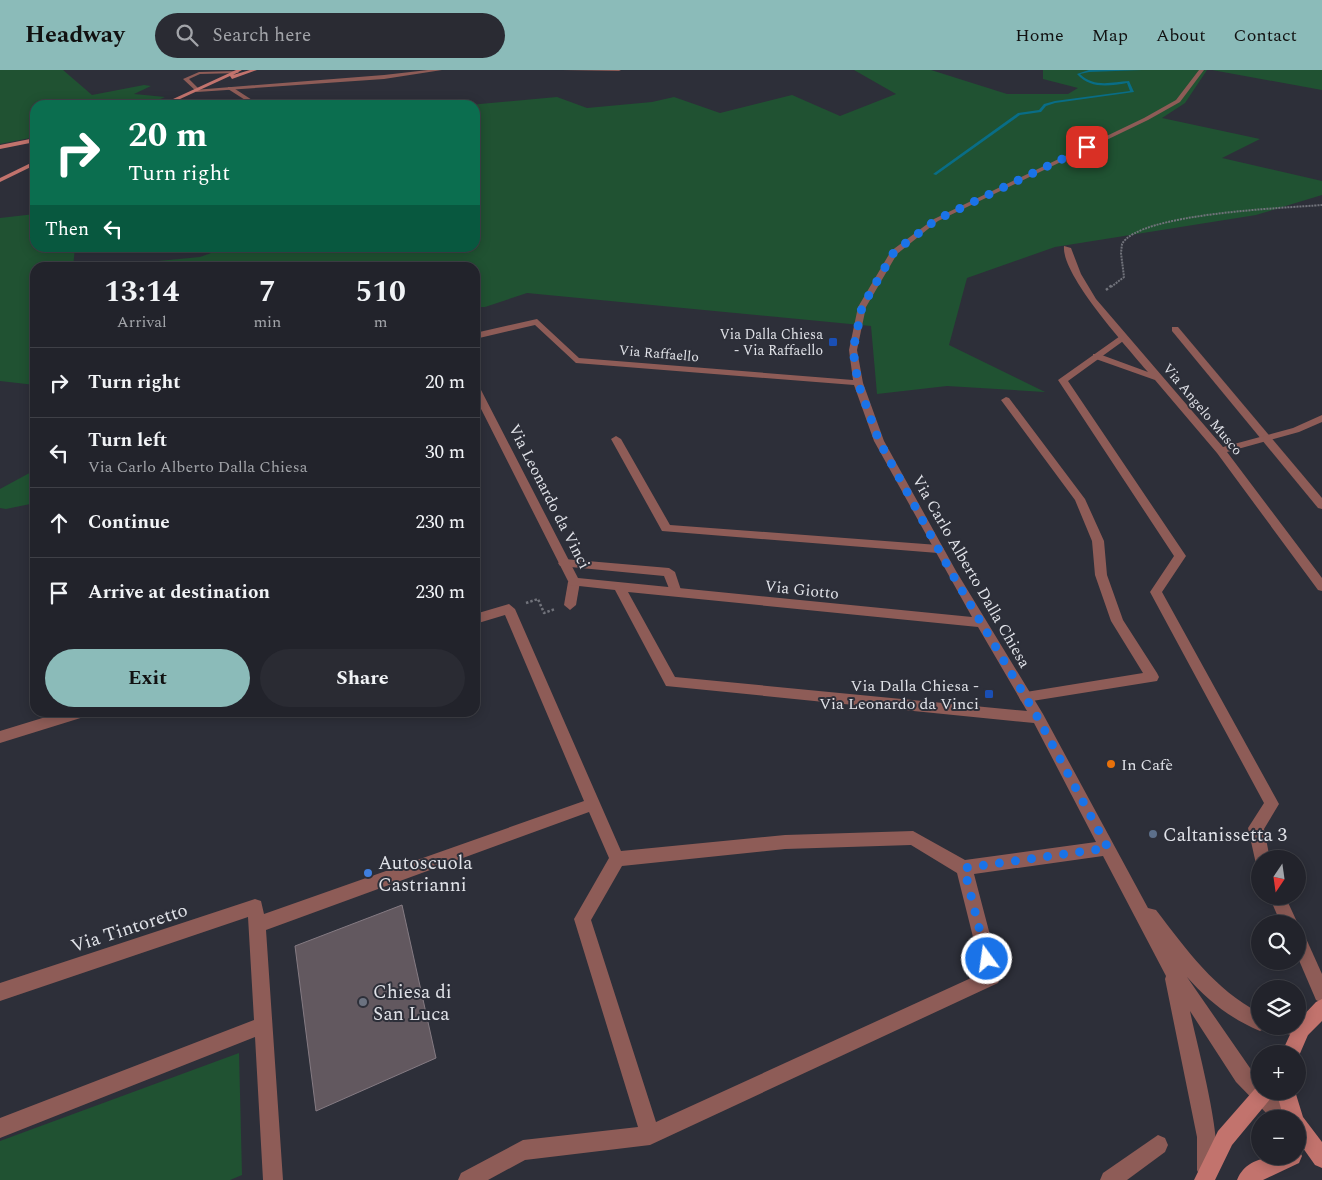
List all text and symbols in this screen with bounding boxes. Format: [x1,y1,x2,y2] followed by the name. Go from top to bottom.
[155,13,505,58] search box
[25,17,125,53] text: Headway
[173,21,201,49] icon: search
[213,21,311,50] text: Search here
[1015,22,1064,49] text: Home
[1092,22,1128,49] text: Map
[1156,22,1206,49] text: About
[1234,22,1297,49] text: Contact
[128,109,208,162] text: 20 m
[45,120,110,185] icon: right
[1066,126,1108,168] pin
[1073,133,1101,161] icon: arrive
[128,157,230,190] text: Turn right
[45,215,89,244] text: Then
[99,215,127,243] icon: left
[104,269,179,315] text: 13:14
[259,269,276,315] text: 7
[355,269,406,315] text: 510
[117,310,167,334] text: Arrival
[253,310,281,334] text: min
[374,310,388,334] text: m
[719,324,823,361] place label: Via Dalla Chiesa - Via Raffaello
[827,336,839,348] marker: Via Dalla Chiesa - Via Raffaello
[618,340,700,367] street label: Via Raffaello
[1158,359,1248,460] street label: Via Angelo Musco
[88,368,181,397] text: Turn right
[425,368,465,397] text: 20 m
[45,369,73,397] icon: right
[502,420,596,573] street label: Via Leonardo da Vinci
[88,426,167,455] text: Turn left
[425,438,465,467] text: 30 m
[45,439,73,467] icon: left
[88,455,308,479] text: Via Carlo Alberto Dalla Chiesa
[906,470,1036,673] street label: Via Carlo Alberto Dalla Chiesa
[88,508,170,537] text: Continue
[415,508,465,537] text: 230 m
[45,509,73,537] icon: ahead
[764,574,840,606] street label: Via Giotto
[88,578,270,607] text: Arrive at destination
[415,578,465,607] text: 230 m
[45,579,73,607] icon: arrive
[45,649,250,707] button: Exit
[260,649,465,707] button: Share
[819,674,979,716] place label: Via Dalla Chiesa - Via Leonardo da Vinci
[983,688,995,700] marker: Via Dalla Chiesa - Via Leonardo da Vinci
[1121,753,1173,777] place label: In Cafè
[1105,758,1117,770] marker: In Cafè
[1163,821,1287,850] place label: Caltanissetta 3
[1147,828,1159,840] marker: Caltanissetta 3
[378,849,473,900] place label: Autoscuola Castrianni
[1251,850,1306,905] north arrow
[1251,850,1306,1165] map controls
[362,867,374,879] marker: Autoscuola Castrianni
[67,896,192,961] street label: Via Tintoretto
[1251,915,1306,970] button: search
[960,932,1012,984] position arrow
[373,978,452,1029] place label: Chiesa di San Luca
[1251,980,1306,1035] button: layers
[357,996,369,1008] marker: Chiesa di San Luca
[1251,1045,1306,1100] button: +
[1251,1110,1306,1165] button: −

